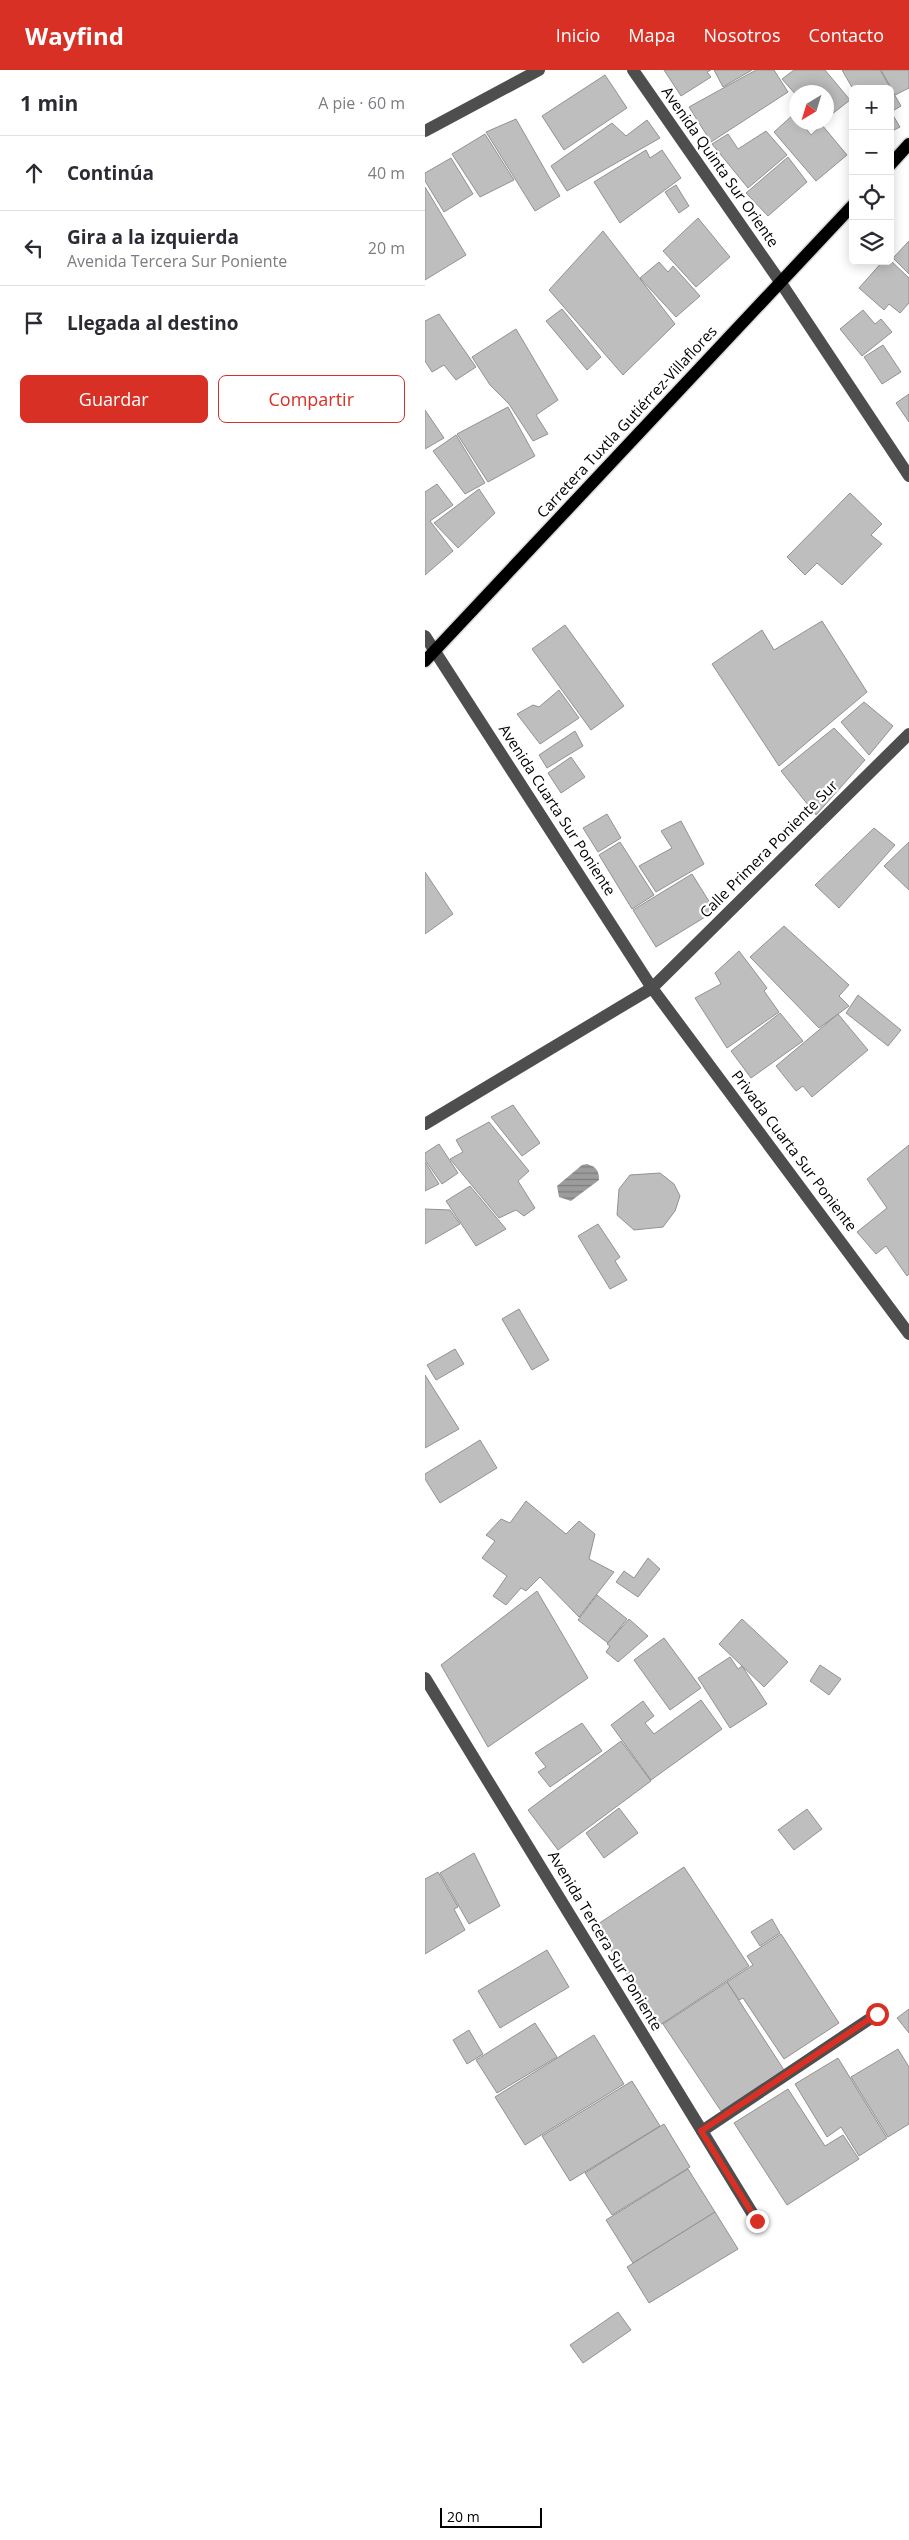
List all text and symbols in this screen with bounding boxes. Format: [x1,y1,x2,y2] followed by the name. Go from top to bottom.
[25,19,124,52] text: Wayfind
[556,23,600,47] text: Inicio
[628,23,676,47] text: Mapa
[704,23,781,47] text: Nosotros
[809,23,884,47] text: Contacto
[658,82,784,251] street label: Avenida Quinta Sur Oriente
[789,85,834,130] north arrow
[849,85,894,265] map controls
[849,85,894,130] button: +
[20,89,78,117] text: 1 min
[318,92,405,114] text: A pie · 60 m
[849,130,894,175] button: −
[20,159,48,187] icon: ahead
[67,160,154,186] text: Continúa
[368,162,405,184] text: 40 m
[849,175,894,220] button: locate
[849,220,894,265] button: layers
[67,224,239,250] text: Gira a la izquierda
[20,234,48,262] icon: left
[368,237,405,259] text: 20 m
[67,250,287,272] text: Avenida Tercera Sur Poniente
[20,309,48,337] icon: arrive
[67,310,239,336] text: Llegada al destino
[532,321,721,522] street label: Carretera Tuxtla Gutiérrez-Villaflores
[20,375,208,423] button: Guardar
[218,375,405,423] button: Compartir
[495,720,621,899] street label: Avenida Cuarta Sur Poniente
[695,775,842,922] street label: Calle Primera Poniente Sur
[728,1066,862,1235] street label: Privada Cuarta Sur Poniente
[544,1847,668,2034] street label: Avenida Tercera Sur Poniente
[866,2003,889,2026] route start
[746,2210,769,2233] route end
[440,2505,543,2528] scale bar
[447,2507,480,2526] text: 20 m

